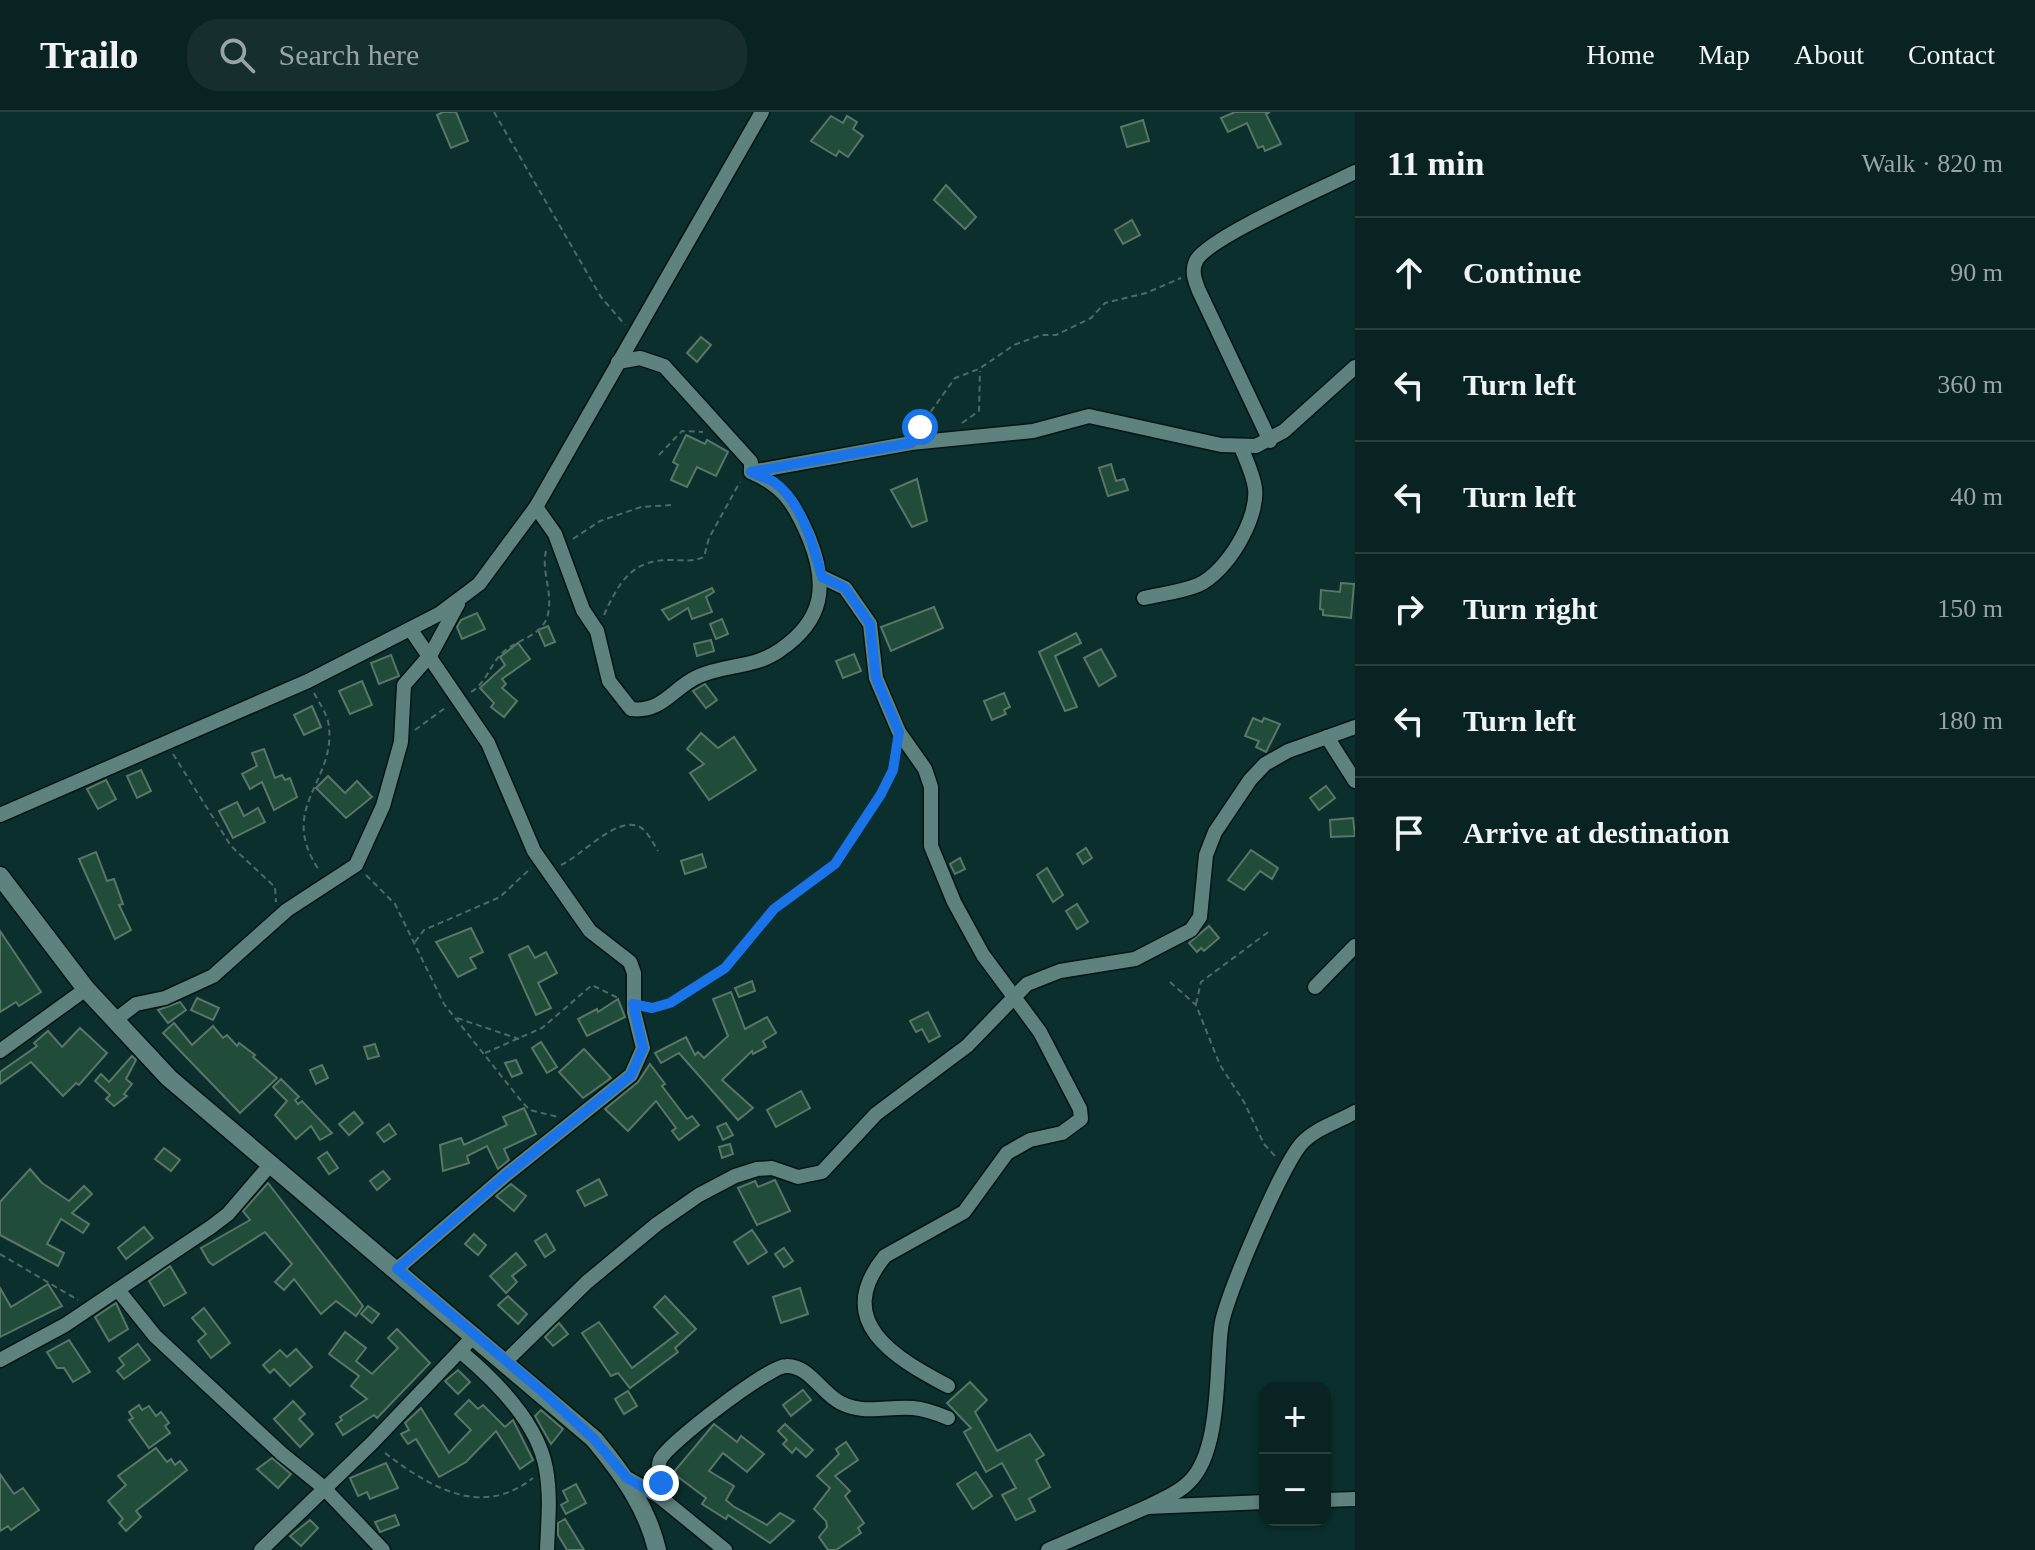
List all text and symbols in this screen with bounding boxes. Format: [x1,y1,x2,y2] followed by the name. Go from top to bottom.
[187,19,747,91] search box
[215,33,259,77] icon: search
[40,34,139,76] text: Trailo
[279,38,419,71] text: Search here
[1586,39,1655,70] text: Home
[1699,39,1750,70] text: Map
[1794,39,1864,70] text: About
[1908,39,1995,70] text: Contact
[1387,145,1484,182] text: 11 min
[1861,149,2003,178] text: Walk · 820 m
[1387,251,1431,295] icon: ahead
[1463,256,1581,289] text: Continue
[1950,258,2003,287] text: 90 m
[1387,363,1431,407] icon: left
[1463,368,1576,401] text: Turn left
[1937,370,2003,399] text: 360 m
[902,409,938,445] route start
[1387,475,1431,519] icon: left
[1463,480,1576,513] text: Turn left
[1950,482,2003,511] text: 40 m
[1387,587,1431,631] icon: right
[1463,592,1598,625] text: Turn right
[1937,594,2003,623] text: 150 m
[1387,699,1431,743] icon: left
[1463,704,1576,737] text: Turn left
[1937,706,2003,735] text: 180 m
[1387,811,1431,855] icon: arrive
[1463,816,1730,849] text: Arrive at destination
[1259,1382,1331,1526] map controls
[1259,1382,1331,1454] button: +
[1259,1454,1331,1526] button: −
[643,1465,679,1501] route end

